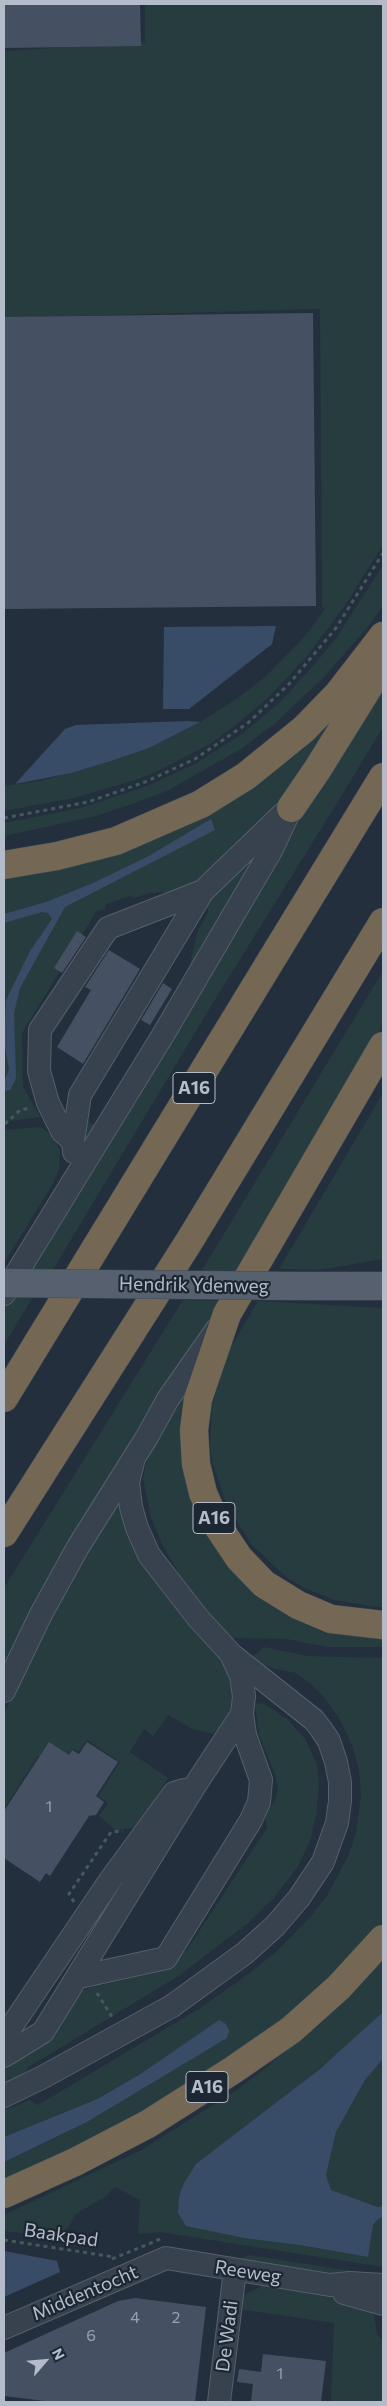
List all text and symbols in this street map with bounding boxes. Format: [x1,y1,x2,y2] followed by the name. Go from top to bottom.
[173,1072,215,1104] road number: A16
[119,1272,269,1298] street label: Hendrik Ydenweg
[193,1502,235,1534] road number: A16
[46,1797,52,1817] house number: 1
[186,2072,228,2102] road number: A16
[22,2219,100,2251] street label: Baakpad
[213,2255,283,2289] street label: Reeweg
[29,2260,141,2326] street label: Middentocht
[211,2299,243,2373] street label: De Wadi
[130,2308,140,2328] house number: 4
[172,2308,180,2328] house number: 2
[86,2326,96,2346] house number: 6
[20,2336,70,2386] north arrow
[49,2345,69,2362] text: N
[277,2364,283,2384] house number: 1

